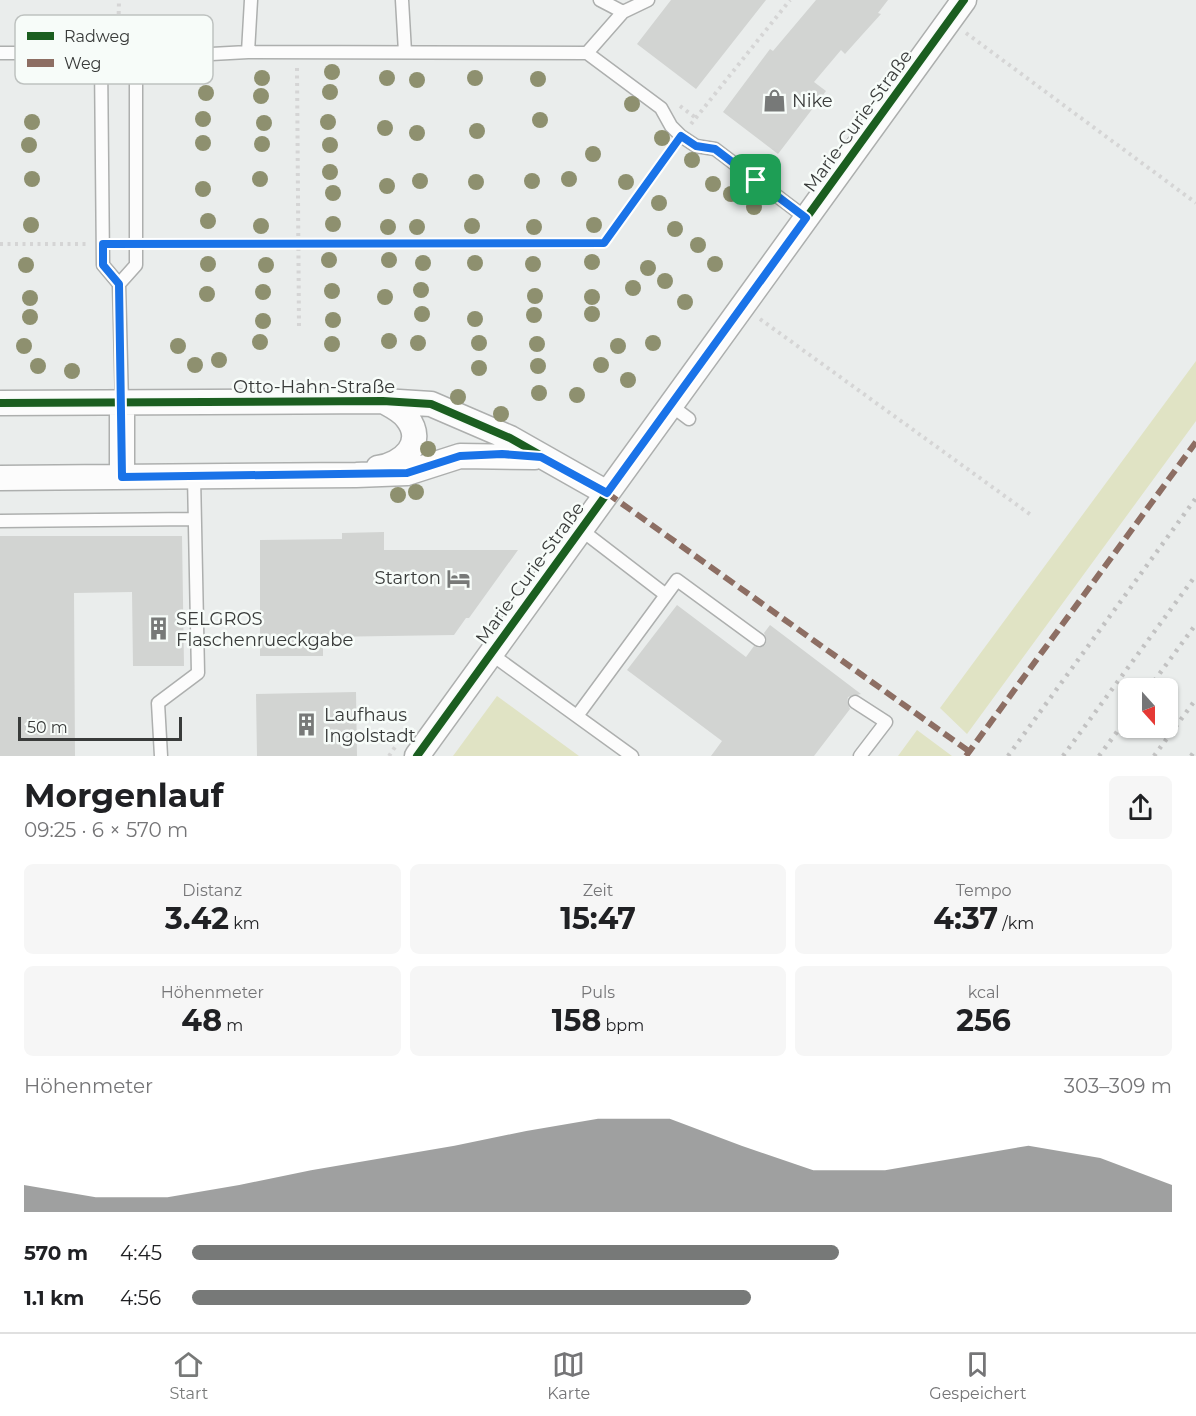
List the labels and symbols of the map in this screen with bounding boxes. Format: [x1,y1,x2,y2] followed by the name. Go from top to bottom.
[15,15,213,84] legend
[64,27,130,46] text: Radweg
[799,46,917,196] street label: Marie-Curie-Straße
[64,54,102,73] text: Weg
[761,88,787,114] shop icon: Nike
[792,90,833,112] place label: Nike
[730,154,781,205] pin
[233,376,395,398] street label: Otto-Hahn-Straße
[471,498,589,648] street label: Marie-Curie-Straße
[446,565,472,591] hotel icon: Starton
[374,567,441,589] place label: Starton
[176,608,354,651] place label: SELGROS Flaschenrueckgabe
[145,616,171,642] building icon: SELGROS Flaschenrueckgabe
[1118,678,1178,738] north arrow
[324,704,416,747] place label: Laufhaus Ingolstadt
[293,712,319,738] building icon: Laufhaus Ingolstadt
[18,714,182,742] scale bar

